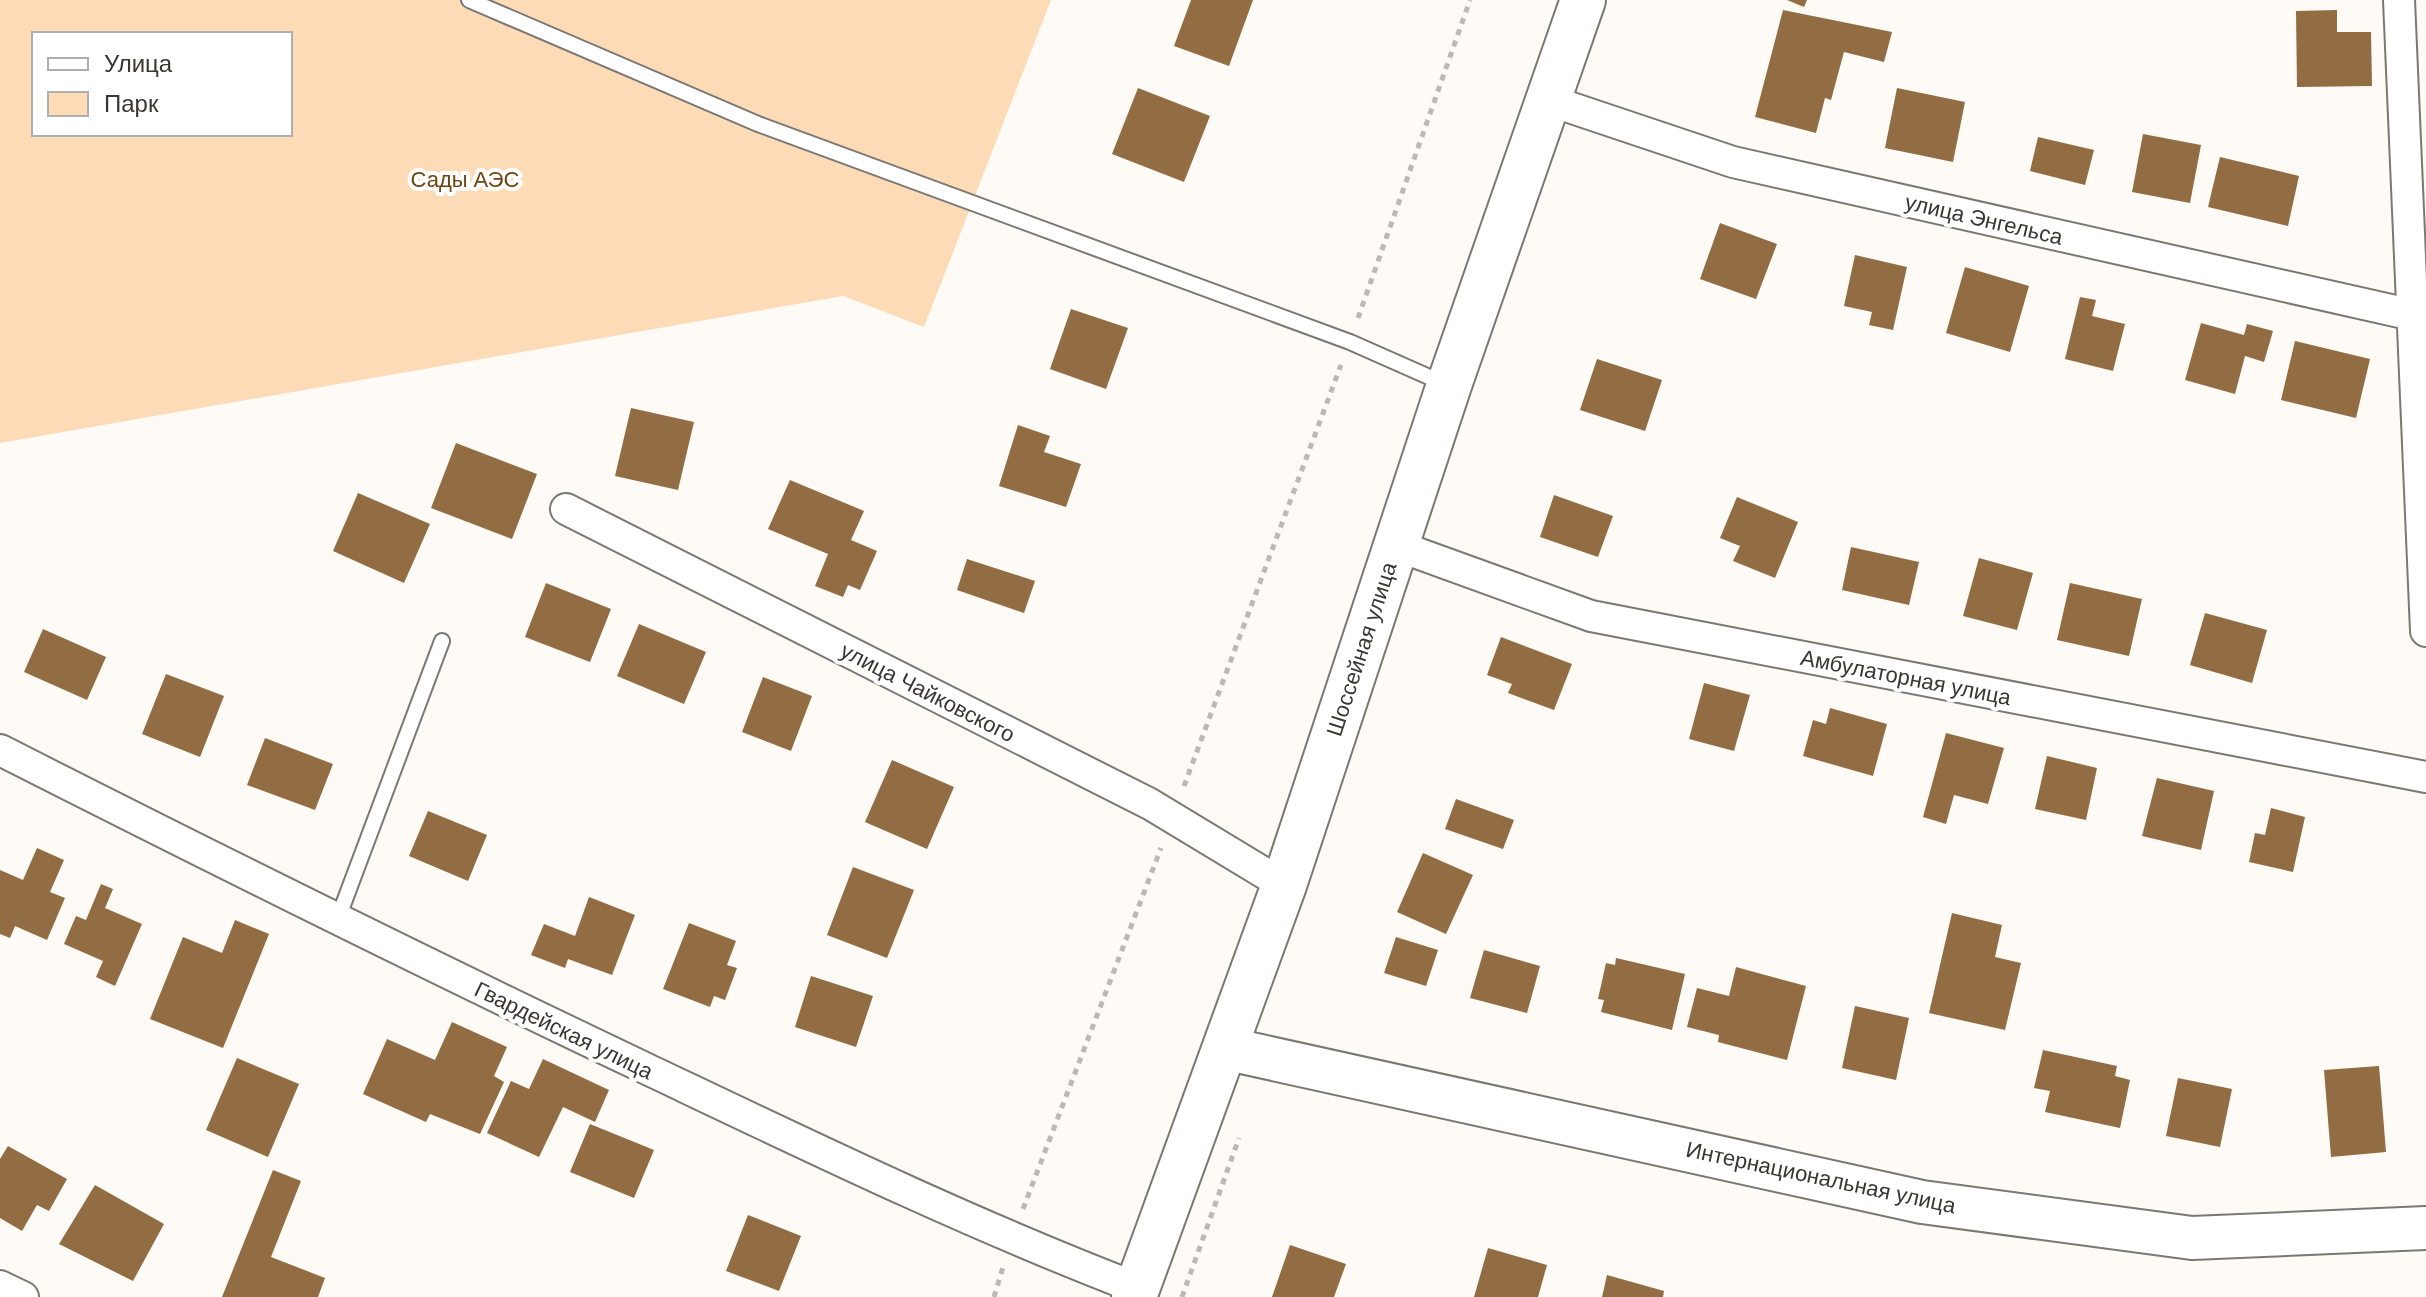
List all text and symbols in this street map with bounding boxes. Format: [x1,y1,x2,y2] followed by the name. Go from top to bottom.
[32,32,292,136] legend
[104,48,173,79] text: Улица
[104,88,159,119] text: Парк
[411,165,519,194] park label: Сады АЭС
[1902,187,2066,252] street label: улица Энгельса
[1320,558,1404,740] street label: Шоссейная улица
[836,636,1020,749] street label: улица Чайковского
[1798,643,2014,712] street label: Амбулаторная улица
[470,975,658,1087] street label: Гвардейская улица
[1683,1135,1959,1220] street label: Интернациональная улица

